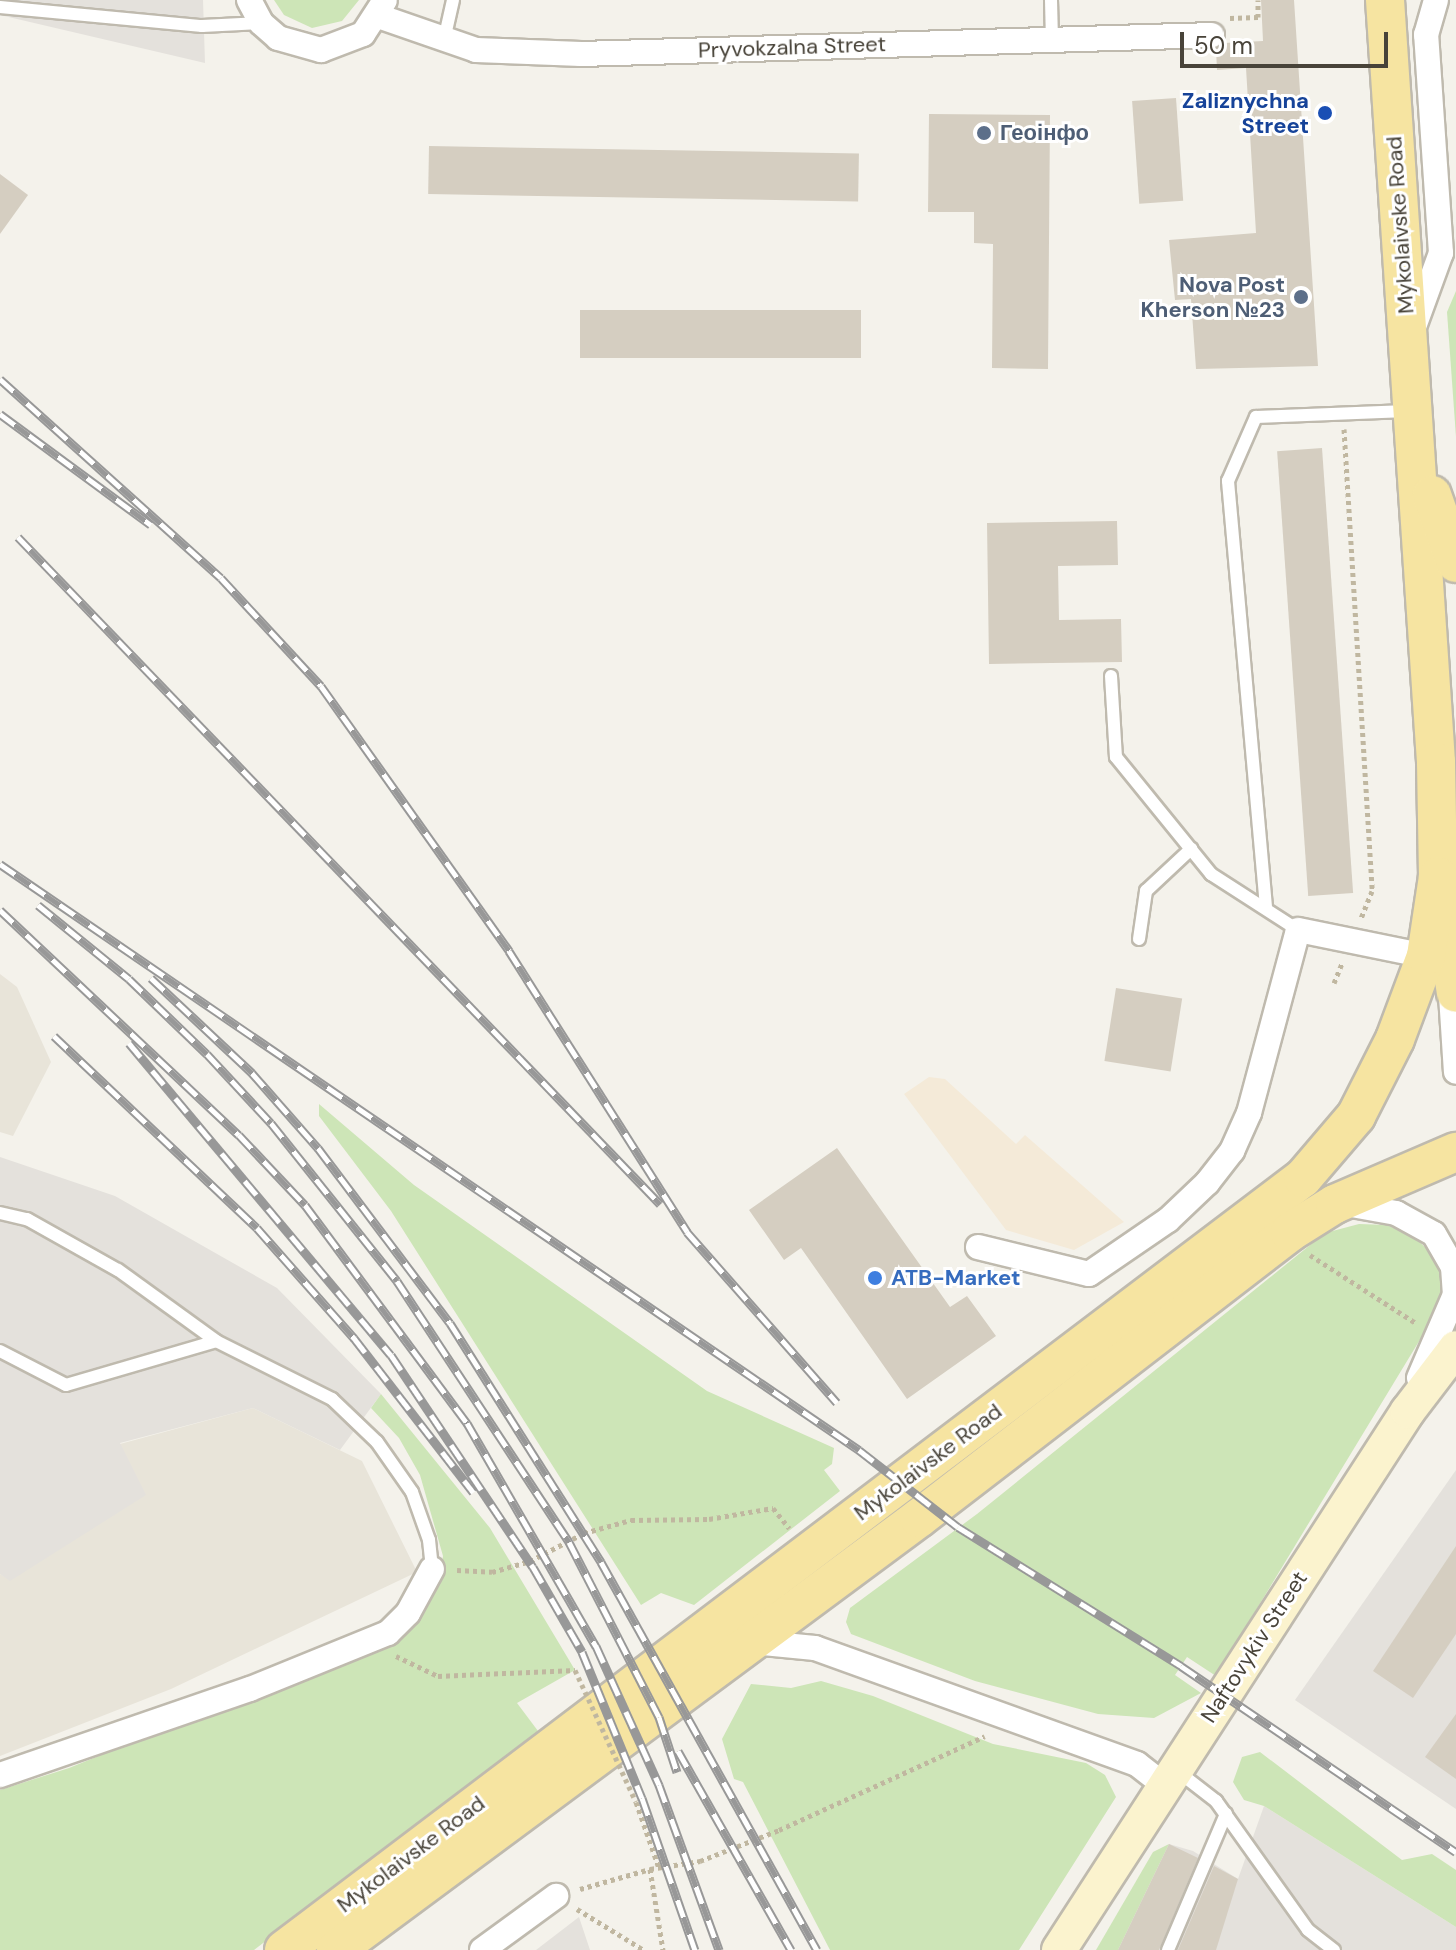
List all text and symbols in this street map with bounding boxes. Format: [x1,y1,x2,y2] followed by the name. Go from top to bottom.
[1184,16,1392,66] scale bar
[1194,30,1253,61] text: 50 m
[698,31,886,63] street label: Pryvokzalna Street
[1182,87,1309,138] place label: Zaliznychna Street
[1316,104,1334,122] marker: Zaliznychna Street
[1000,120,1089,146] place label: Геоінфо
[975,124,993,142] marker: Геоінфо
[1381,135,1419,315] street label: Mykolaivske Road
[1140,271,1285,322] place label: Nova Post Kherson №23
[1292,288,1310,306] marker: Nova Post Kherson №23
[891,1265,1021,1291] place label: ATB-Market
[866,1269,884,1287] marker: ATB-Market
[849,1398,1007,1526] street label: Mykolaivske Road
[1195,1566,1313,1728] street label: Naftovykiv Street
[332,1790,490,1918] street label: Mykolaivske Road

